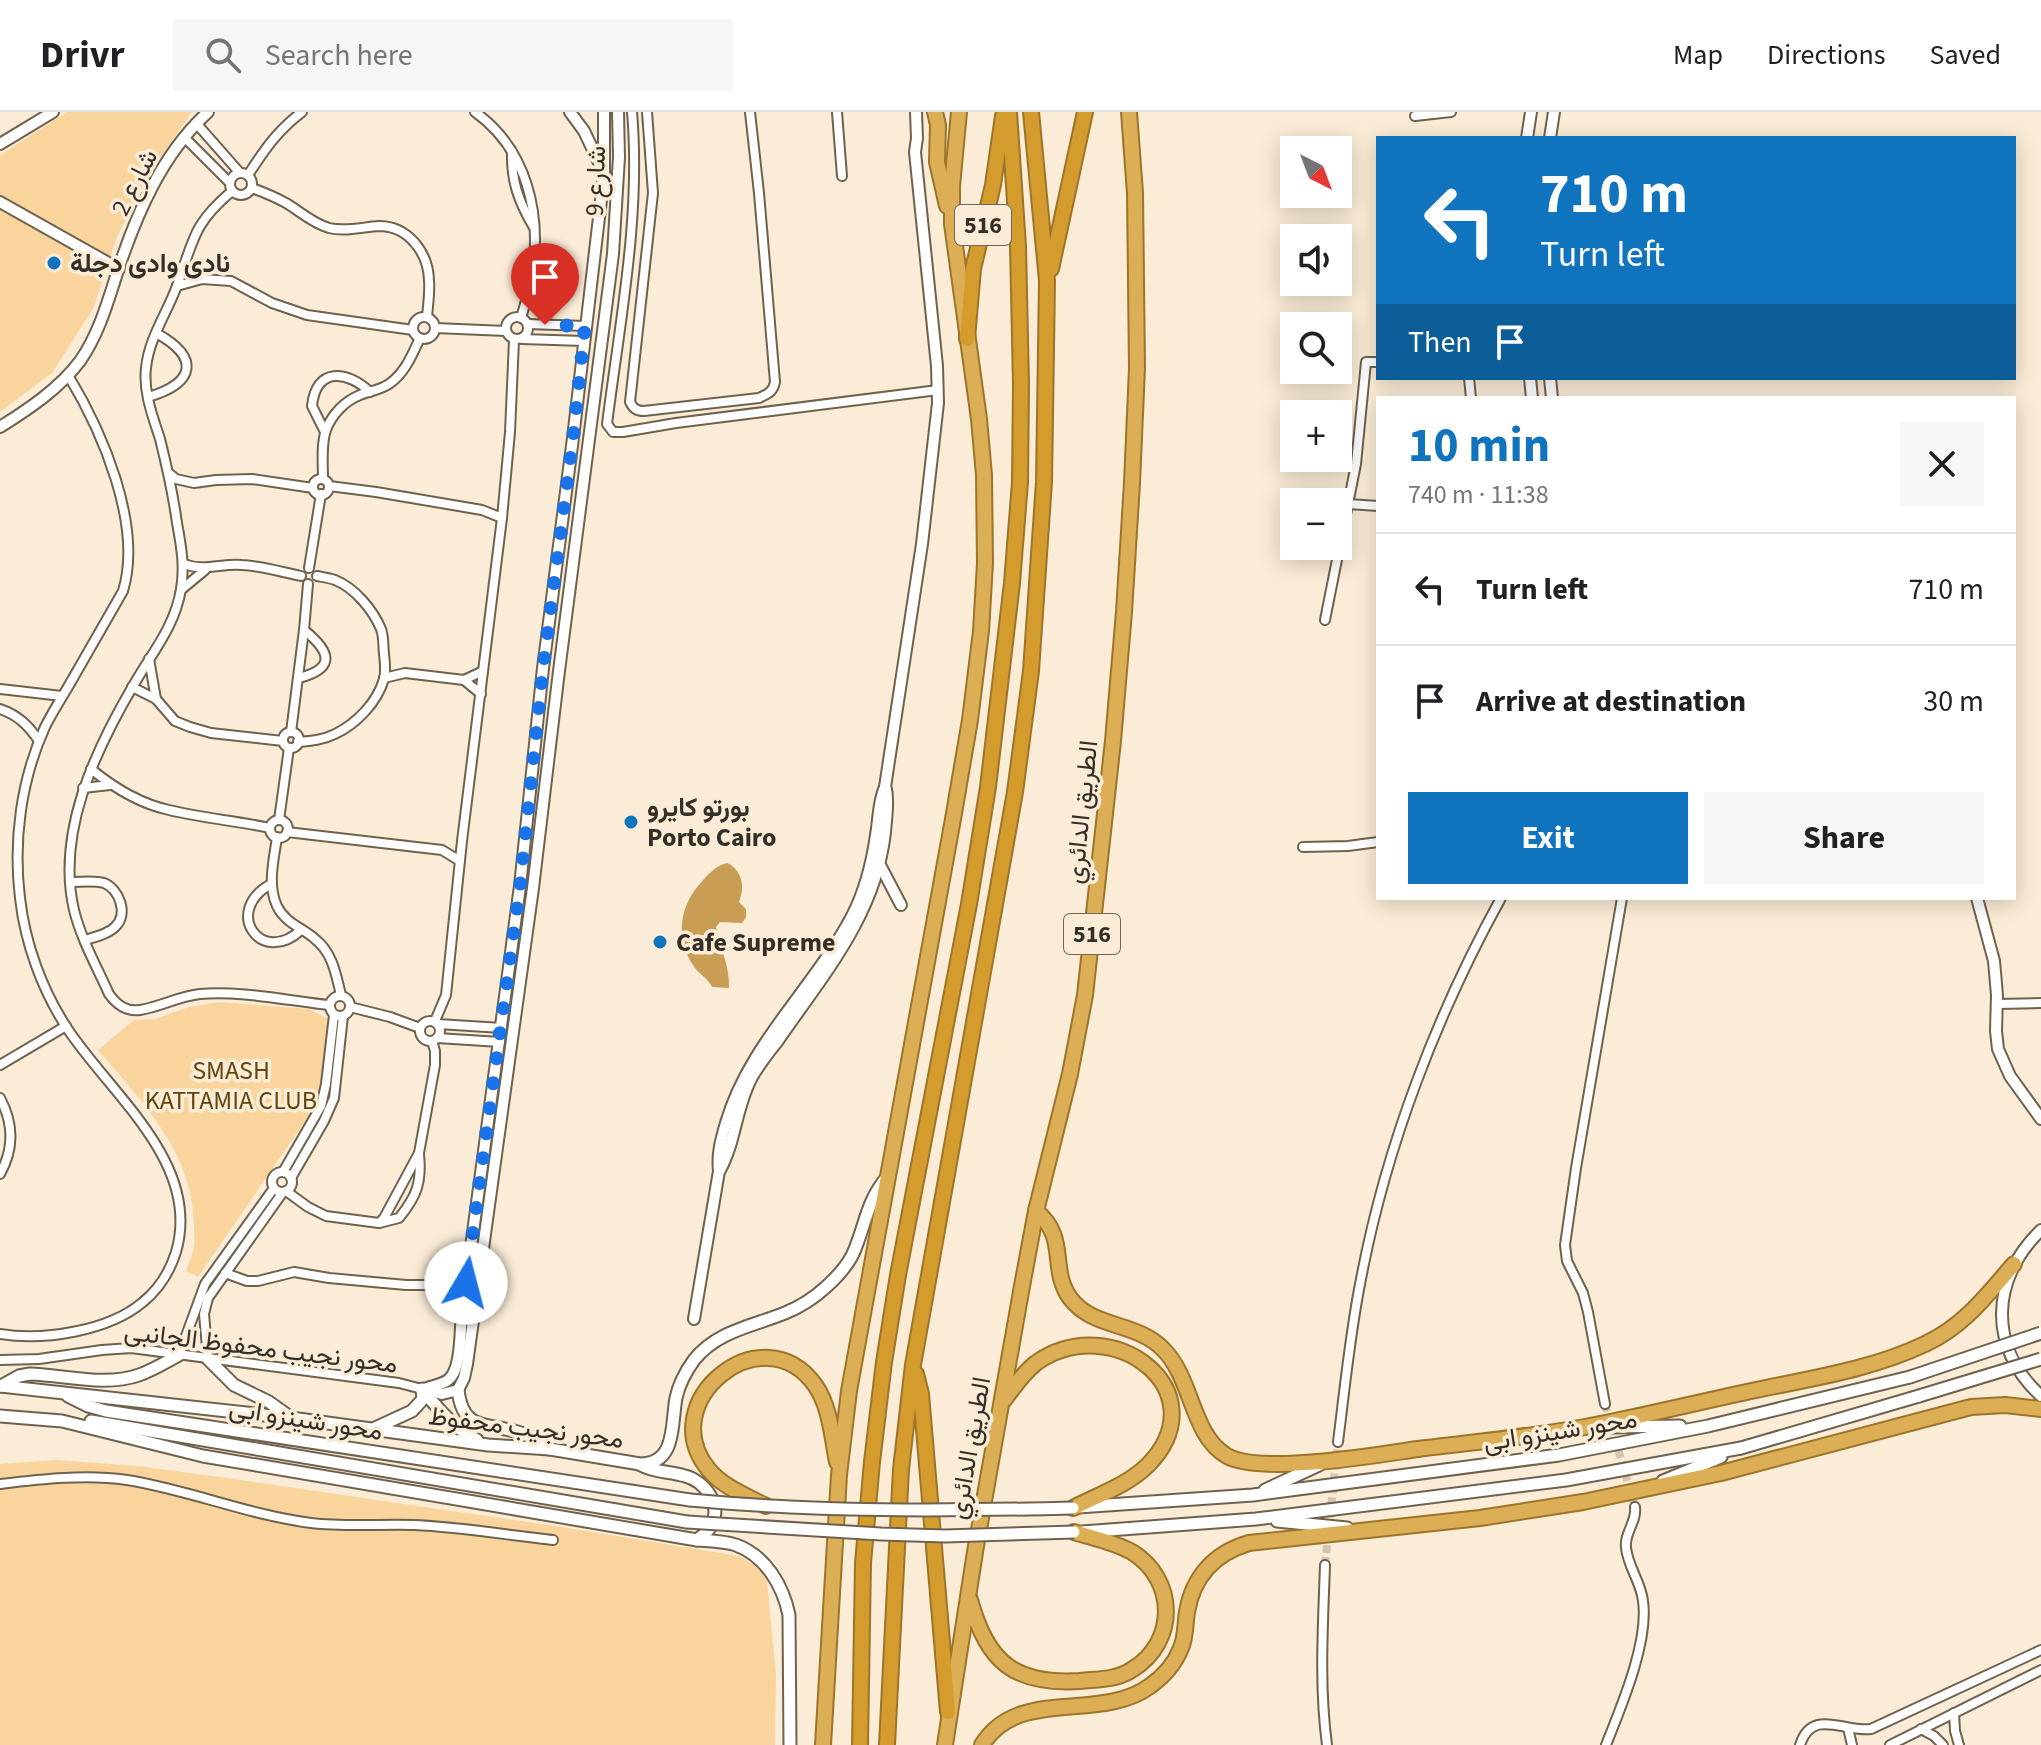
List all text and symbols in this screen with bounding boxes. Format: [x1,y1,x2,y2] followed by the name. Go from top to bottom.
[173,19,733,91] search box
[40,28,125,82] text: Drivr
[201,33,245,77] icon: search
[265,34,413,77] text: Search here
[1673,35,1723,75] text: Map
[1767,35,1886,75] text: Directions
[1930,35,2001,75] text: Saved
[1280,136,1352,208] north arrow
[1280,136,1352,560] map controls
[102,142,167,222] street label: شارع 2
[576,145,615,217] street label: شارع 9
[1540,155,1688,234] text: 710 m
[1408,168,1512,272] icon: left
[955,205,1011,245] road number: 516
[1280,224,1352,296] button: sound
[1540,229,1665,280] text: Turn left
[511,243,579,325] pin
[70,245,230,282] place label: نادى وادى دجلة
[45,254,63,272] marker: نادى وادى دجلة
[523,255,567,299] icon: arrive
[1280,312,1352,384] button: search
[1488,320,1532,364] icon: arrive
[1408,321,1472,364] text: Then
[1280,400,1352,472] button: +
[1408,412,1550,480] text: 10 min
[1900,422,1984,506] button: close
[1408,476,1549,513] text: 740 m · 11:38
[1280,488,1352,560] button: −
[1408,567,1452,611] icon: left
[1476,568,1588,611] text: Turn left
[1908,568,1984,611] text: 710 m
[1408,679,1452,723] icon: arrive
[1476,680,1746,723] text: Arrive at destination
[1923,680,1984,723] text: 30 m
[1056,738,1109,886] street label: الطريق الدائري
[647,789,776,856] place label: بورتو كايرو Porto Cairo
[1408,792,1688,884] button: Exit
[1704,792,1984,884] button: Share
[622,813,640,831] marker: بورتو كايرو Porto Cairo
[1064,914,1120,954] road number: 516
[676,924,836,961] place label: Cafe Supreme
[651,933,669,951] marker: Cafe Supreme
[145,1052,317,1119] park label: SMASH KATTAMIA CLUB
[424,1241,508,1325] position arrow
[122,1312,400,1383] street label: محور نجيب محفوظ الجانبى
[939,1374,1002,1523] street label: الطريق الدائري
[226,1389,386,1450] street label: محور شينزو ابى
[426,1397,626,1458] street label: محور نجيب محفوظ
[1480,1400,1640,1461] street label: محور شينزو ابى

